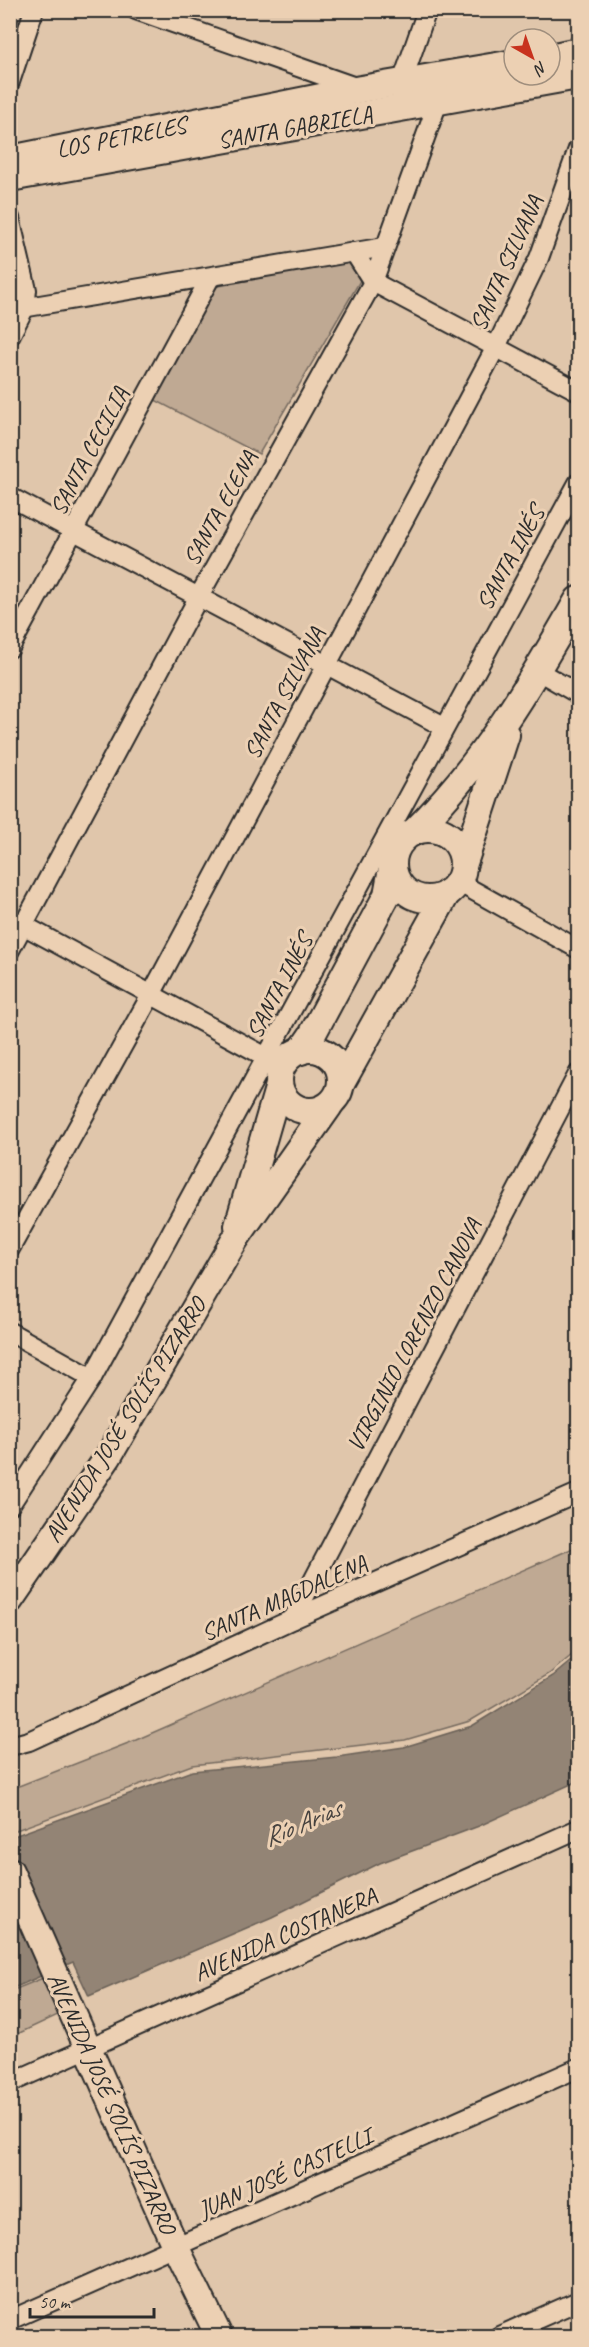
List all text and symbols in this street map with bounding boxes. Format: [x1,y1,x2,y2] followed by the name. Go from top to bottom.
[502,27,562,87] north arrow
[528,57,551,81] text: N
[215,98,376,155] street label: SANTA GABRIELA
[54,109,192,164] street label: LOS PETRELES
[463,190,550,335] street label: SANTA SILVANA
[43,381,136,520] street label: SANTA CECILIA
[176,445,264,571] street label: SANTA ELENA
[469,497,553,615] street label: SANTA INÉS
[237,621,332,764] street label: SANTA SILVANA
[239,925,321,1043] street label: SANTA INÉS
[340,1213,489,1456] street label: VIRGINIO LORENZO CANOVA
[37,1290,214,1548] street label: AVENIDA JOSÉ SOLÍS PIZARRO
[196,1548,373,1648] street label: SANTA MAGDALENA
[258,1790,349,1854] water label: Río Arias
[189,1880,382,1988] street label: AVENIDA COSTANERA
[41,1968,184,2241] street label: AVENIDA JOSÉ SOLÍS PIZARRO
[193,2119,381,2225] street label: JUAN JOSÉ CASTELLI
[30,2281,154,2319] scale bar
[39,2291,72,2313] text: 50 m

